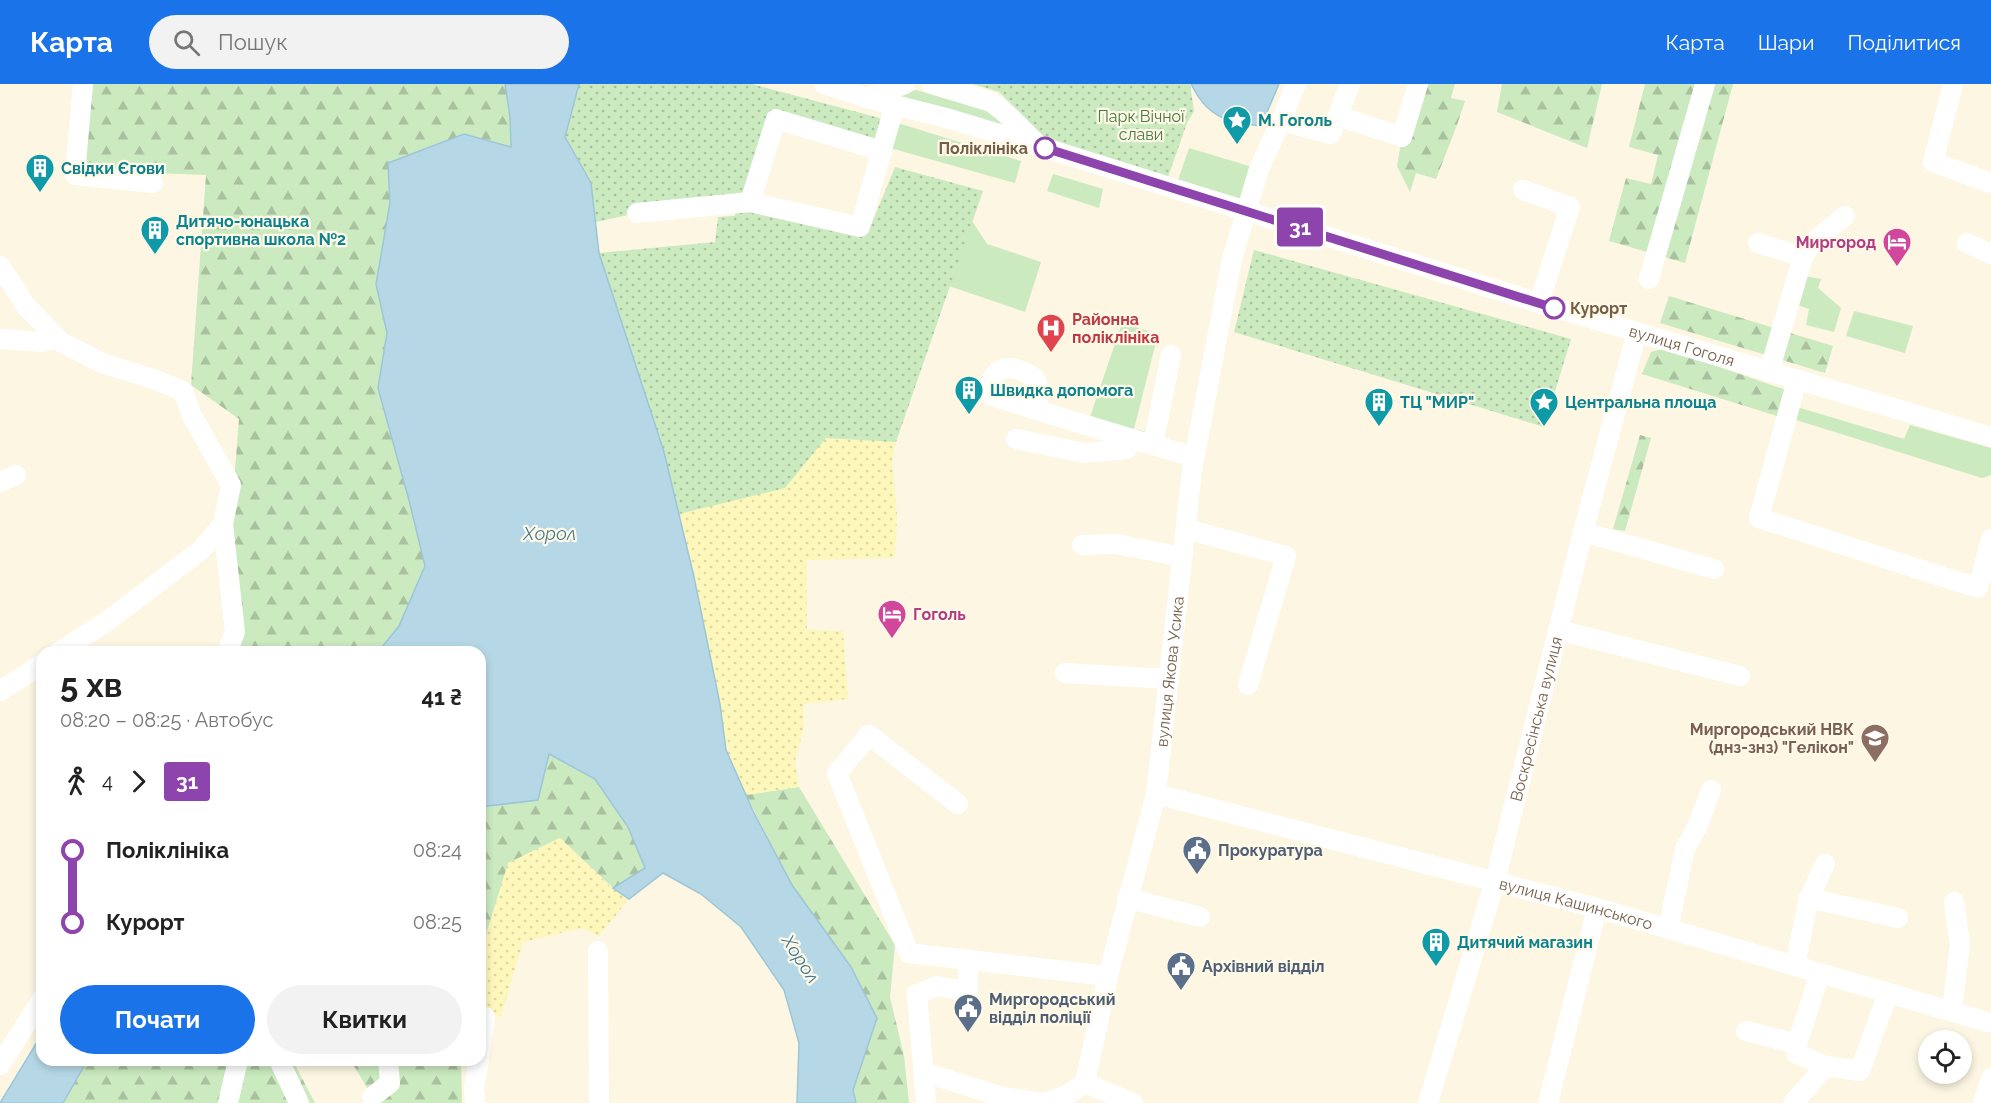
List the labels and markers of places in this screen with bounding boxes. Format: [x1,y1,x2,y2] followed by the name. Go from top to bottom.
[1221,104,1253,146] place icon: М. Гоголь
[1258,111,1333,130] place label: М. Гоголь
[1034,137,1056,159] marker: Поліклініка
[938,139,1028,158] place label: Поліклініка
[24,152,56,194] building icon: Свідки Єгови
[61,159,165,178] place label: Свідки Єгови
[176,212,346,249] place label: Дитячо-юнацька спортивна школа №2
[139,214,171,256] building icon: Дитячо-юнацька спортивна школа №2
[1881,226,1913,268] hotel icon: Миргород
[1796,233,1876,252] place label: Миргород
[1543,297,1565,319] marker: Курорт
[1570,299,1627,318] place label: Курорт
[1072,310,1159,347] place label: Районна поліклініка
[1035,312,1067,354] hospital icon: Районна поліклініка
[953,374,985,416] building icon: Швидка допомога
[990,381,1133,400] place label: Швидка допомога
[1363,386,1395,428] building icon: ТЦ "МИР"
[1528,386,1560,428] place icon: Центральна площа
[1400,393,1474,412] place label: ТЦ "МИР"
[1565,393,1717,412] place label: Центральна площа
[876,598,908,640] hotel icon: Гоголь
[913,605,966,624] place label: Гоголь
[1690,720,1854,757] place label: Миргородський НВК (днз-знз) "Гелікон"
[1859,722,1891,764] school or university icon: Миргородський НВК (днз-знз) "Гелікон"
[1181,834,1213,876] public building icon: Прокуратура
[1218,841,1323,860] place label: Прокуратура
[1420,926,1452,968] building icon: Дитячий магазин
[1457,933,1593,952] place label: Дитячий магазин
[1165,950,1197,992] public building icon: Архівний відділ
[1202,957,1325,976] place label: Архівний відділ
[989,990,1115,1027] place label: Миргородський відділ поліції
[952,992,984,1034] public building icon: Миргородський відділ поліції

